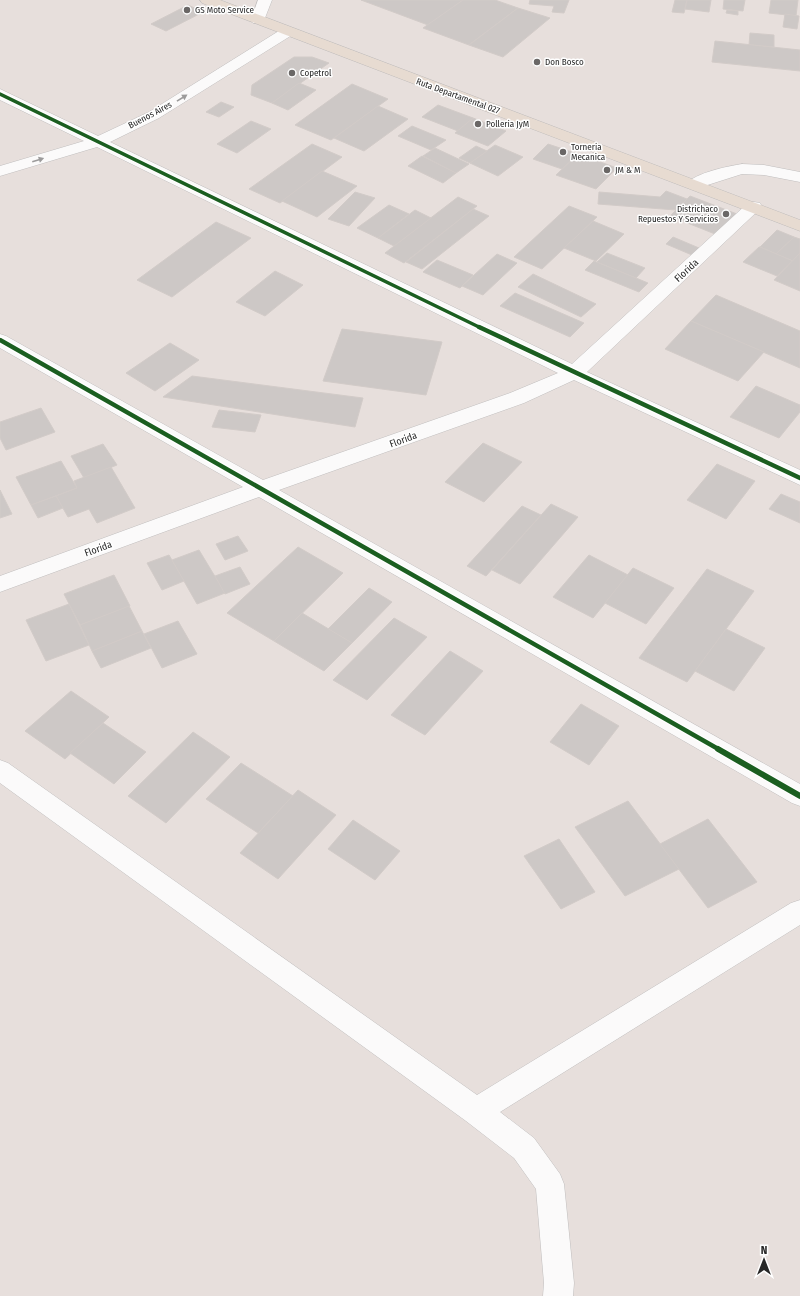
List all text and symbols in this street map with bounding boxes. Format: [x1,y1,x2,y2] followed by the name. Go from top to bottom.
[182,5,192,15] marker: GS Moto Service
[195,5,255,15] place label: GS Moto Service
[532,57,542,67] marker: Don Bosco
[545,57,584,67] place label: Don Bosco
[287,68,297,78] marker: Copetrol
[300,68,332,78] place label: Copetrol
[415,76,501,116] street label: Ruta Departamental 027
[176,94,188,101] one-way arrow
[127,99,174,131] street label: Buenos Aires
[473,119,483,129] marker: Polleria JyM
[486,119,529,129] place label: Polleria JyM
[571,142,606,162] place label: Torneria Mecanica
[558,147,568,157] marker: Torneria Mecanica
[32,157,44,163] one-way arrow
[602,165,612,175] marker: JM & M
[615,165,640,175] place label: JM & M
[638,204,718,224] place label: Districhaco Repuestos Y Servicios
[721,209,731,219] marker: Districhaco Repuestos Y Servicios
[672,257,701,285] street label: Florida
[388,429,419,450] street label: Florida
[83,538,114,559] street label: Florida
[744,1240,784,1280] north arrow
[761,1244,767,1257] text: N

